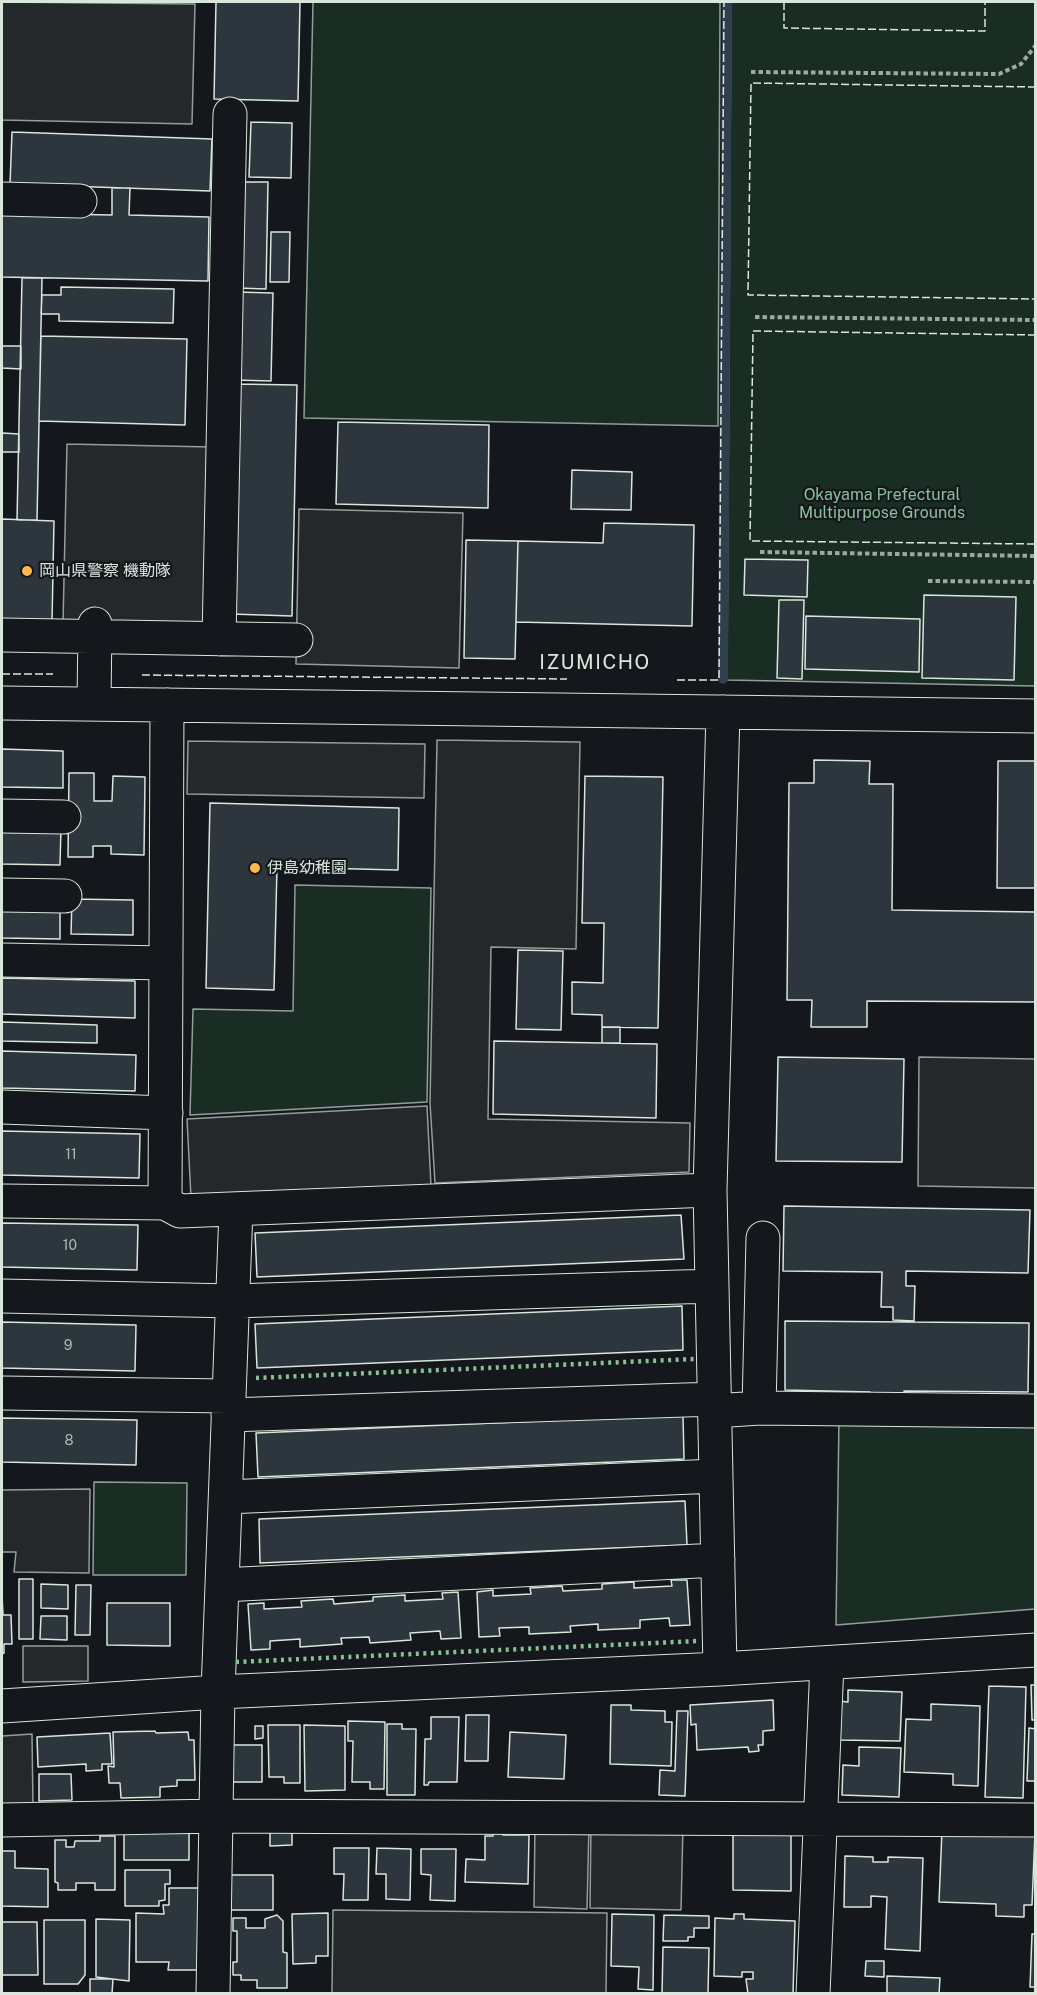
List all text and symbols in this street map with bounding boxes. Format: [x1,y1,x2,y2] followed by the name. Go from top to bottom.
[799,485,965,523] park label: Okayama Prefectural Multipurpose Grounds
[39,561,171,581] place label: 岡山県警察 機動隊
[20,564,34,578] marker: 岡山県警察 機動隊
[539,651,651,675] district label: IZUMICHO
[267,858,347,878] place label: 伊島幼稚園
[248,861,262,875] marker: 伊島幼稚園
[65,1147,77,1163] house number: 11
[63,1238,77,1254] house number: 10
[64,1338,72,1354] house number: 9
[64,1433,74,1449] house number: 8

